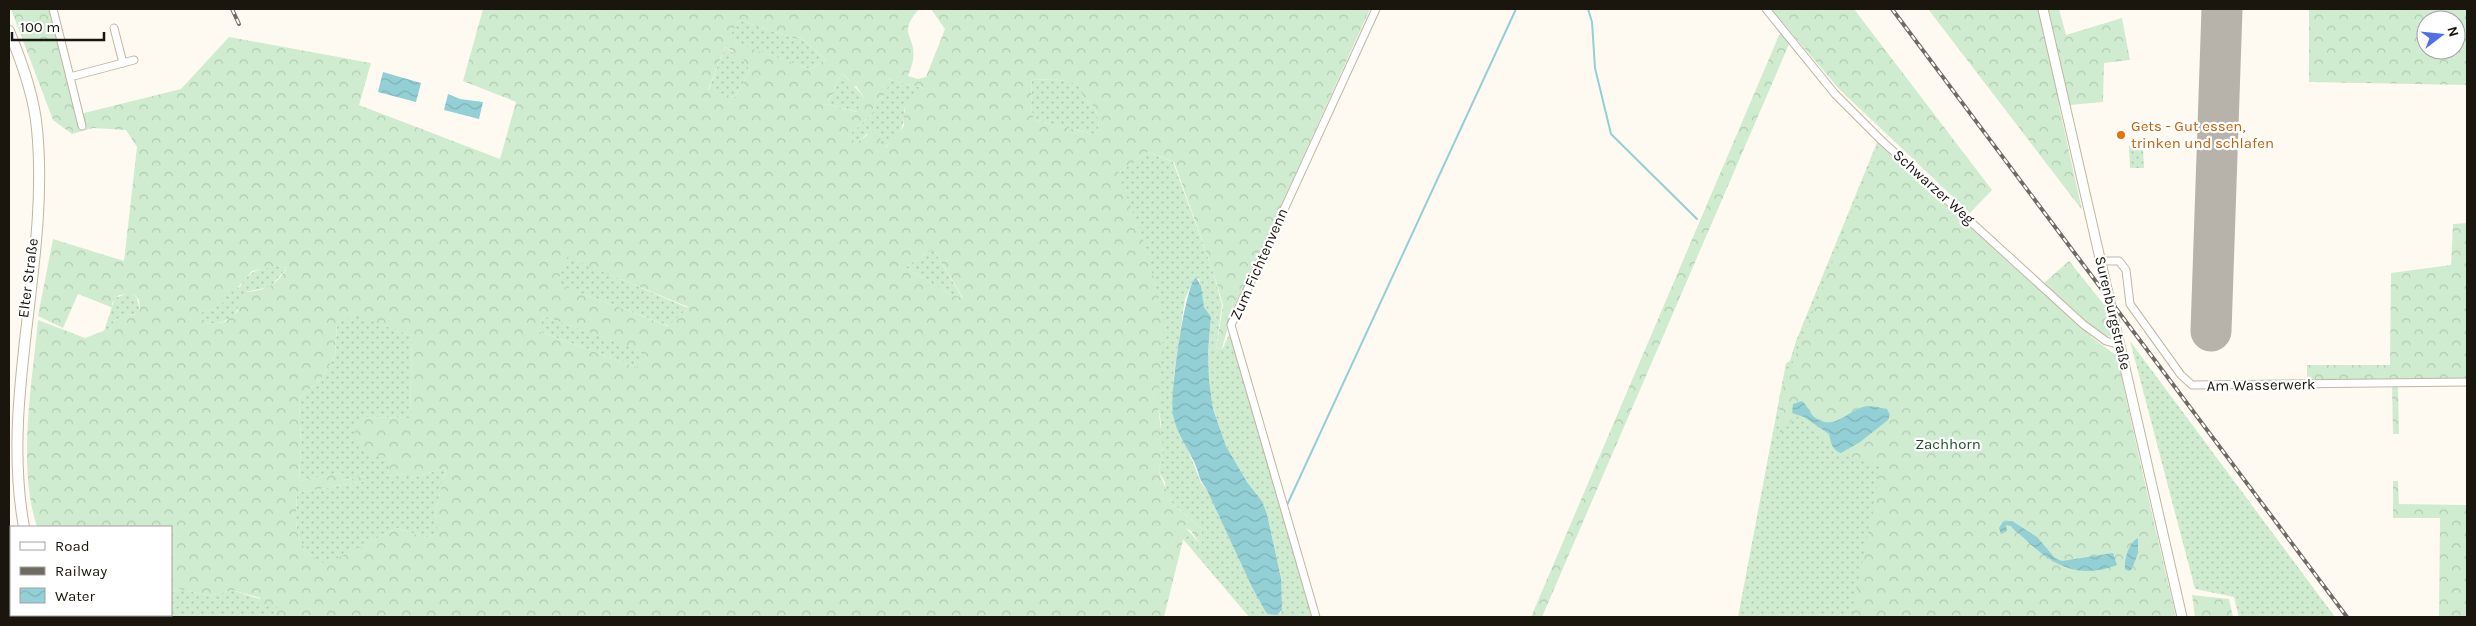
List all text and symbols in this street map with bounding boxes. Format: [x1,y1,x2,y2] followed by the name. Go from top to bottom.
[12,10,105,42] scale bar
[2416,10,2466,60] north arrow
[20,18,60,36] text: 100 m
[2443,24,2463,39] text: N
[2131,117,2274,152] place label: Gets - Gut essen, trinken und schlafen
[2115,129,2127,141] marker: Gets - Gut essen, trinken und schlafen
[1890,146,1979,229] street label: Schwarzer Weg
[1226,205,1292,323] street label: Zum Fichtenvenn
[14,237,42,319] street label: Elter Straße
[2091,254,2135,372] street label: Surenburgstraße
[2206,375,2316,395] street label: Am Wasserwerk
[1915,435,1981,453] park label: Zachhorn
[10,526,172,616] legend
[55,537,90,555] text: Road
[55,562,107,580] text: Railway
[55,587,96,605] text: Water

